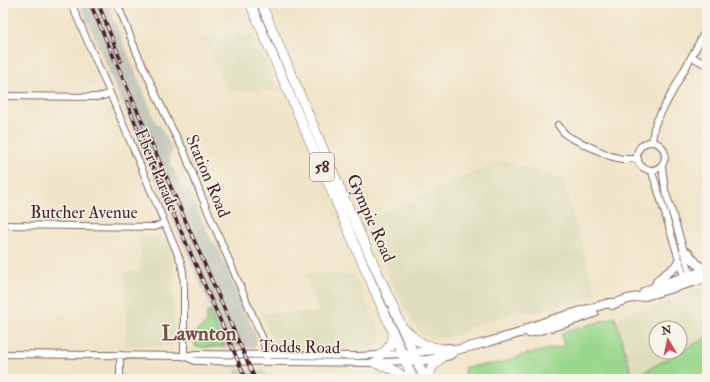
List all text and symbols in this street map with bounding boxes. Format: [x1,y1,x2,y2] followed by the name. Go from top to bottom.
[130,125,184,215] street label: Ebert Parade
[181,131,235,221] street label: Station Road
[310,153,334,181] road number: 58
[341,171,400,266] street label: Gympie Road
[30,202,138,223] street label: Butcher Avenue
[162,320,237,347] district label: Lawnton
[648,320,688,360] north arrow
[660,323,674,338] text: N
[260,336,341,358] street label: Todds Road

